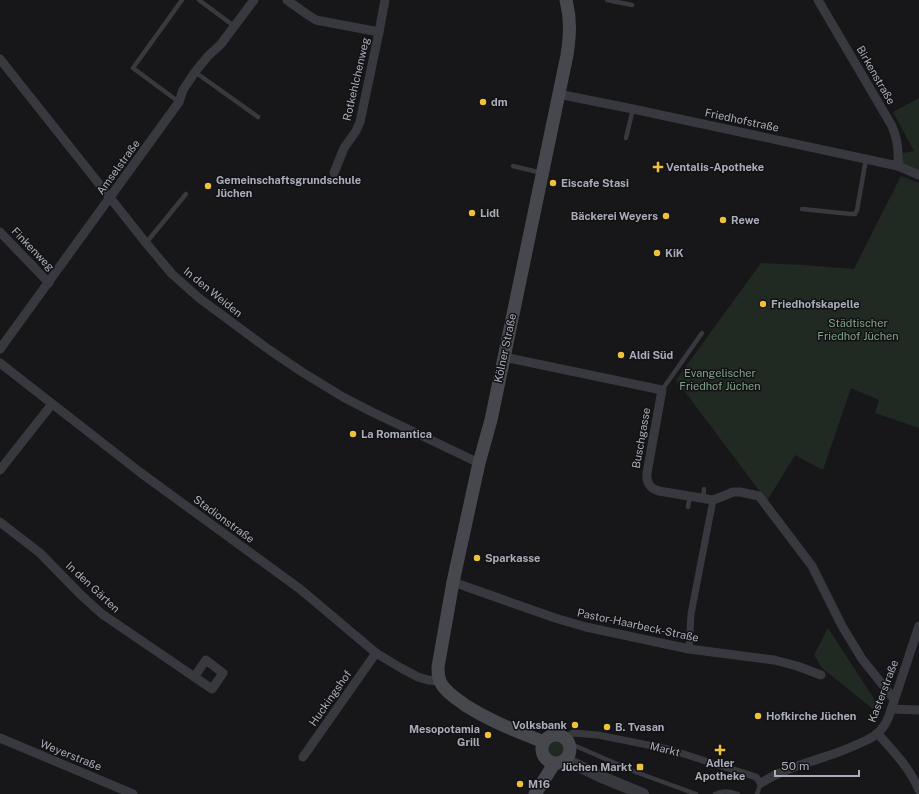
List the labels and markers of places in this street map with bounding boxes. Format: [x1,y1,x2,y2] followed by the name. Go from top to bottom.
[491,96,508,108] place label: dm
[478,97,488,107] marker: dm
[666,161,764,173] place label: Ventalis-Apotheke
[653,162,663,172] marker: Ventalis-Apotheke
[216,174,361,199] place label: Gemeinschaftsgrundschule Jüchen
[561,177,629,189] place label: Eiscafe Stasi
[548,178,558,188] marker: Eiscafe Stasi
[203,181,213,191] marker: Gemeinschaftsgrundschule Jüchen
[480,207,500,219] place label: Lidl
[467,208,477,218] marker: Lidl
[571,210,658,222] place label: Bäckerei Weyers
[661,211,671,221] marker: Bäckerei Weyers
[731,214,760,226] place label: Rewe
[718,215,728,225] marker: Rewe
[665,247,684,259] place label: KiK
[652,248,662,258] marker: KiK
[771,298,860,310] place label: Friedhofskapelle
[758,299,768,309] marker: Friedhofskapelle
[629,349,673,361] place label: Aldi Süd
[616,350,626,360] marker: Aldi Süd
[361,428,432,440] place label: La Romantica
[348,429,358,439] marker: La Romantica
[485,552,540,564] place label: Sparkasse
[472,553,482,563] marker: Sparkasse
[766,710,856,722] place label: Hofkirche Jüchen
[753,711,763,721] marker: Hofkirche Jüchen
[512,719,568,731] place label: Volksbank
[570,720,580,730] marker: Volksbank
[615,721,664,733] place label: B. Tvasan
[602,722,612,732] marker: B. Tvasan
[409,723,480,748] place label: Mesopotamia Grill
[483,730,493,740] marker: Mesopotamia Grill
[715,745,725,755] marker: Adler Apotheke
[695,757,745,782] place label: Adler Apotheke
[561,761,632,773] place label: Jüchen Markt
[635,762,645,772] marker: Jüchen Markt
[528,778,550,790] place label: M16
[515,779,525,789] marker: M16

